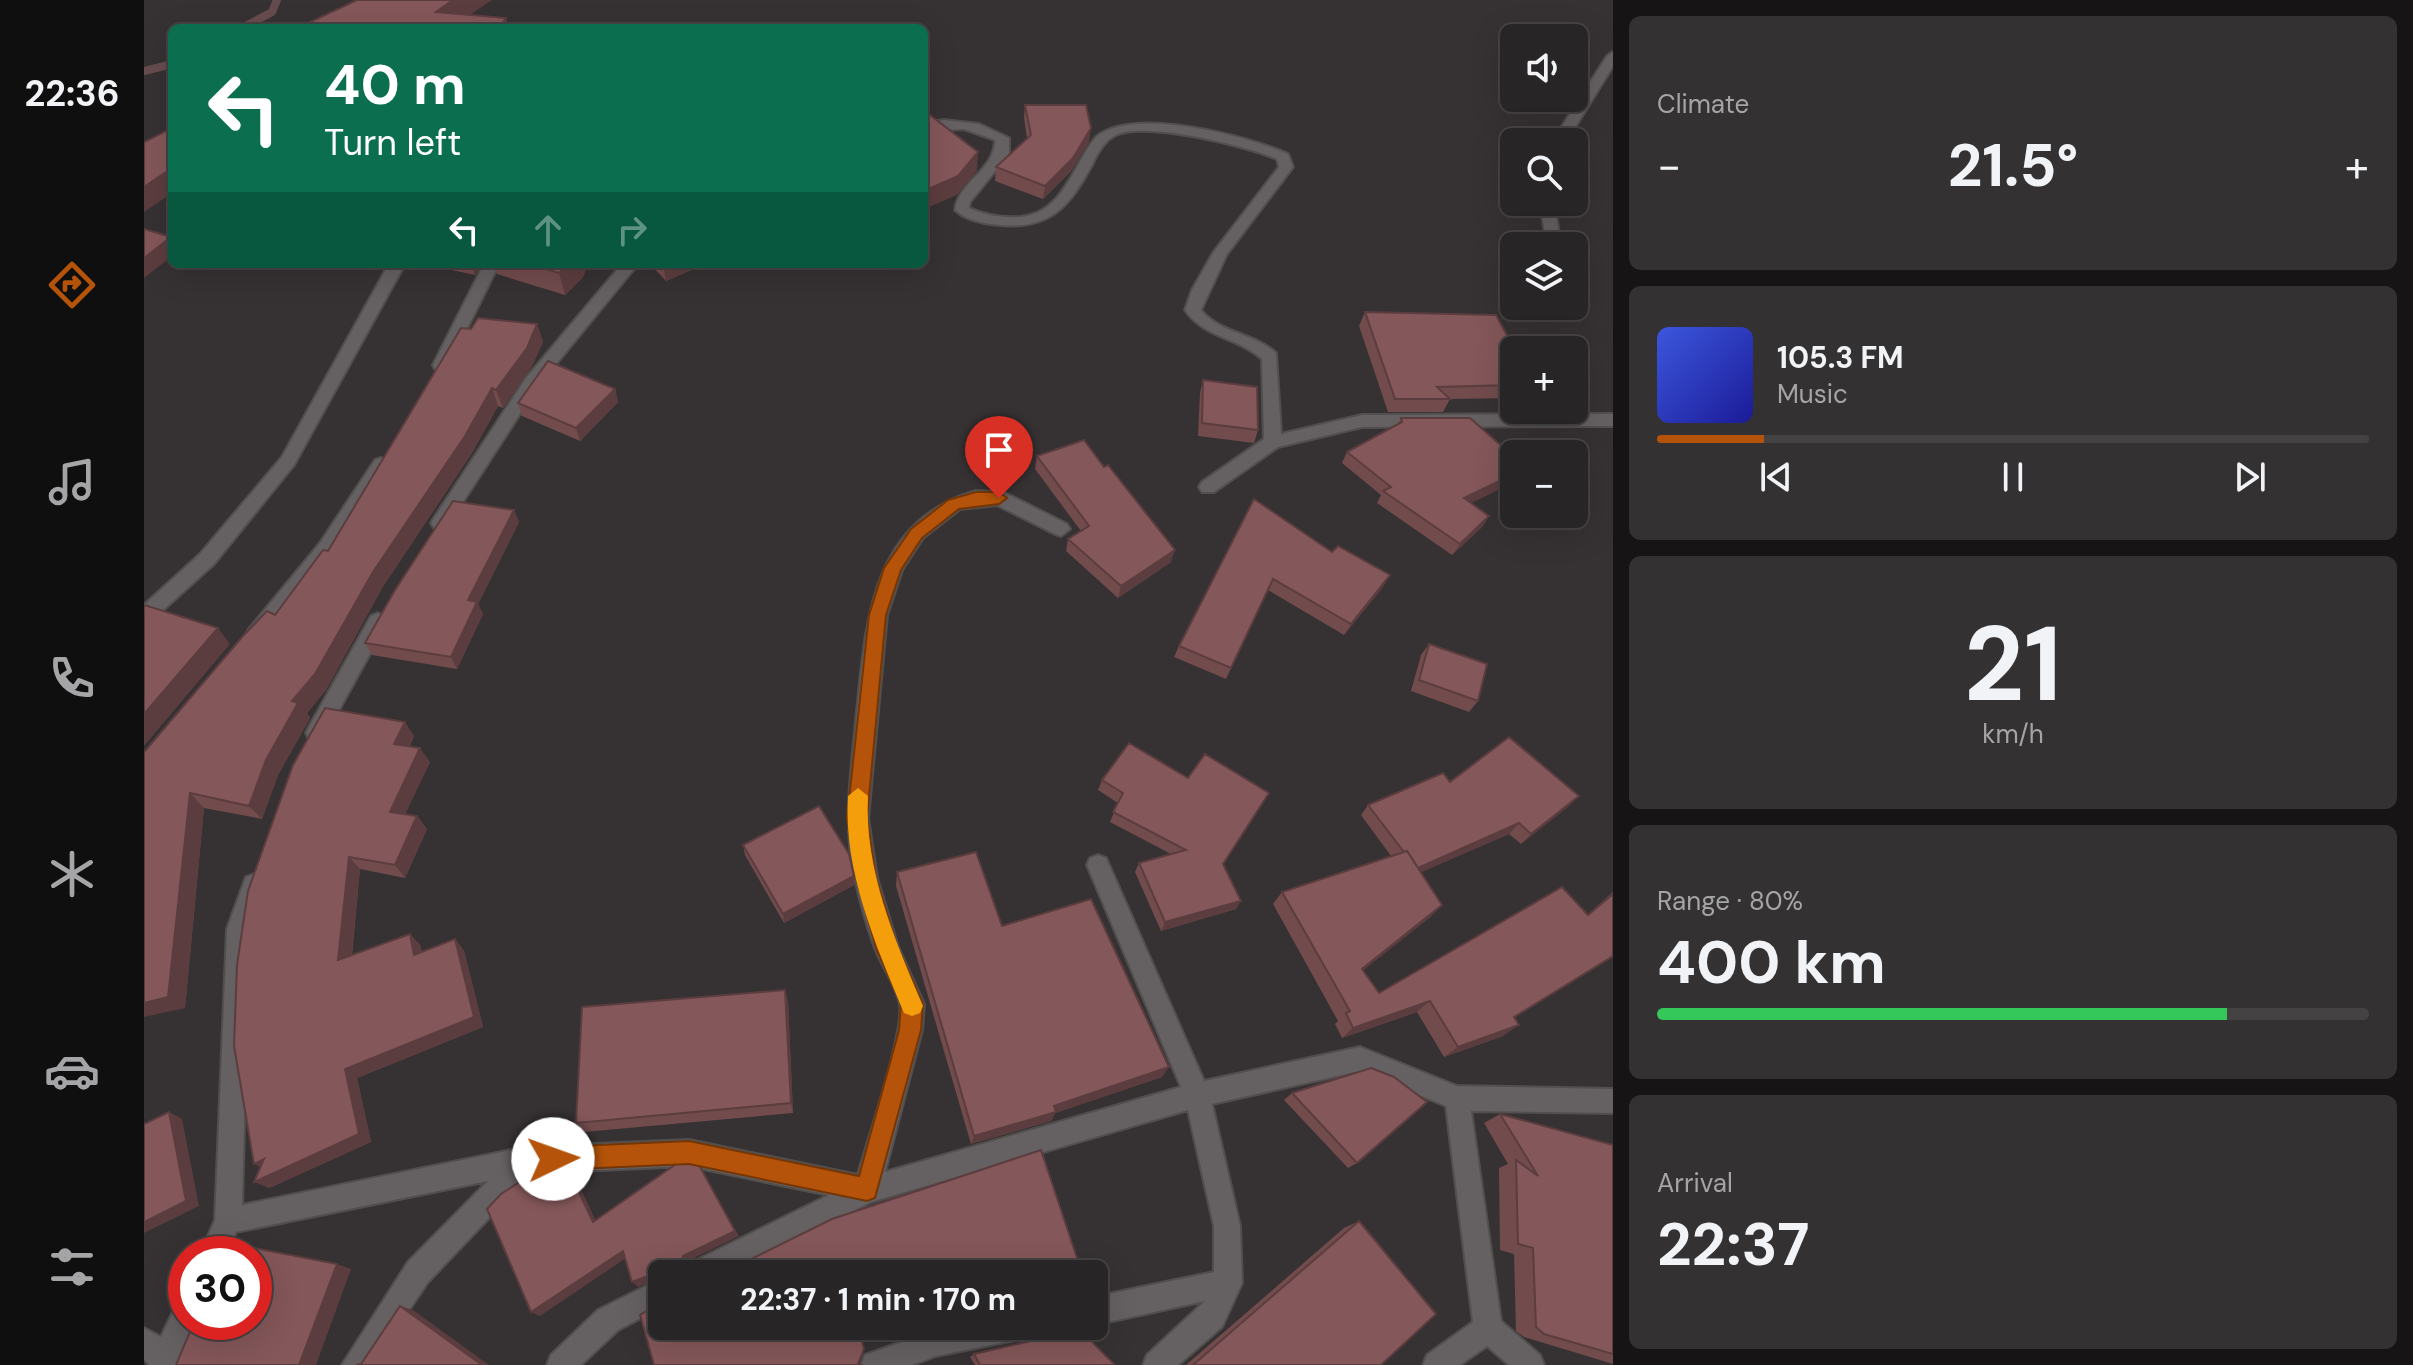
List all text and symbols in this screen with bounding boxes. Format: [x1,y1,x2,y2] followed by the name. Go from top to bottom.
[1500,24,1588,528] map controls
[1500,24,1588,112] button: sound
[324,48,466,121] text: 40 m
[192,56,296,160] icon: left
[24,70,120,117] text: 22:36
[1657,87,1749,121] text: Climate
[324,119,461,166] text: Turn left
[1948,126,2078,205] text: 21.5°
[1500,128,1588,216] button: search
[1657,137,1681,195] text: −
[2345,137,2369,195] text: +
[442,208,486,252] icon: left
[526,208,570,252] icon: ahead
[610,208,654,252] icon: right
[1500,232,1588,320] button: layers
[44,257,100,313] icon: directions
[1500,336,1588,424] button: +
[1777,338,1904,377] text: 105.3 FM
[1777,377,1848,411] text: Music
[965,416,1033,498] pin
[977,428,1021,472] icon: arrive
[1500,440,1588,528] button: −
[44,454,100,510] icon: music
[1754,455,1798,499] icon: previous
[1991,455,2035,499] icon: pause
[2228,455,2272,499] icon: next
[1964,597,2062,732] text: 21
[44,650,100,706] icon: phone
[1982,717,2044,751] text: km/h
[44,846,100,902] icon: climate
[1657,884,1803,918] text: Range · 80%
[1657,923,1886,1002] text: 400 km
[44,1043,100,1099] icon: car
[511,1117,595,1201] position arrow
[1657,1166,1733,1200] text: Arrival
[1657,1205,1809,1284] text: 22:37
[168,1236,272,1340] speed limit sign: 30
[44,1239,100,1295] icon: filters
[740,1280,1016,1319] text: 22:37 · 1 min · 170 m

